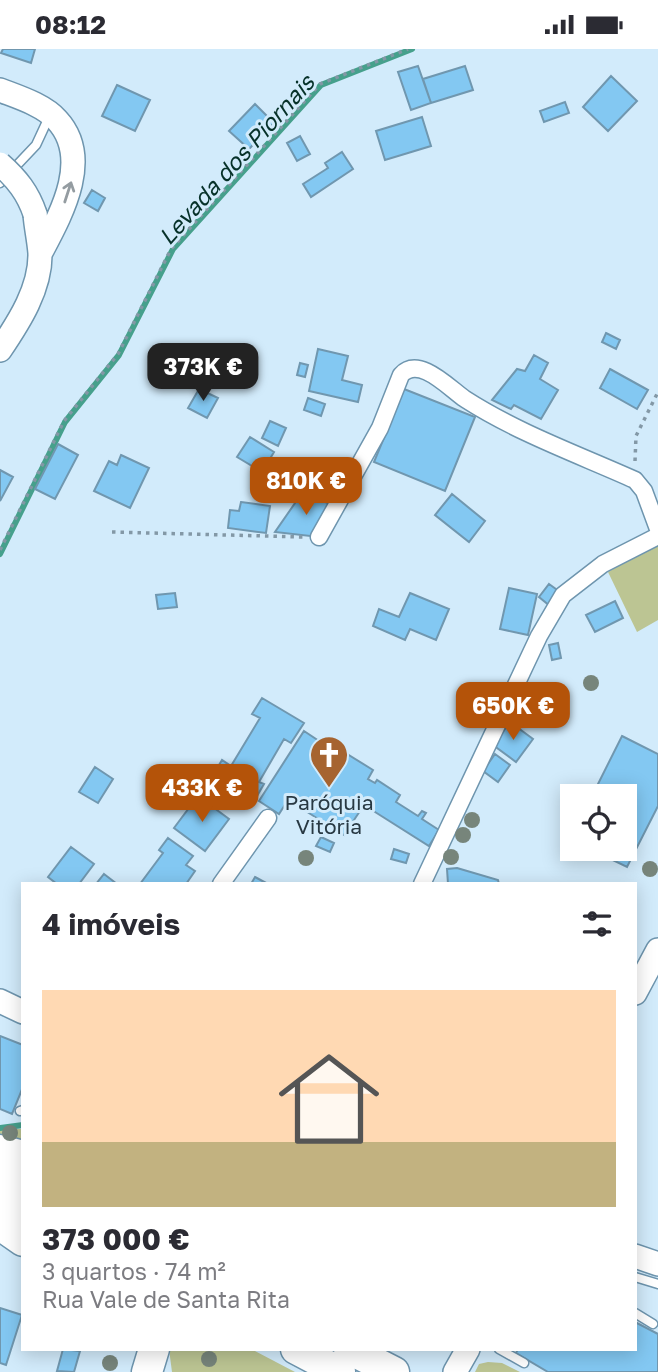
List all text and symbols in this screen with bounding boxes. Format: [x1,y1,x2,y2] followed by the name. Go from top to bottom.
[35,9,106,40] text: 08:12
[152,68,320,250] water label: Levada dos Piornais
[63,182,75,204] one-way arrow
[146,343,260,403] pin: 373K €
[163,352,243,380] text: 373K €
[249,457,363,517] pin: 810K €
[266,466,346,494] text: 810K €
[456,683,570,742] pin: 650K €
[472,691,554,719] text: 650K €
[308,734,350,789] church icon: Paróquia Vitória
[145,765,259,824] pin: 433K €
[161,773,243,801] text: 433K €
[560,784,637,861] map controls
[560,784,637,861] button: locate
[284,789,374,839] place label: Paróquia Vitória
[578,905,616,943] icon: filters
[42,906,180,942] text: 4 imóveis
[266,1036,392,1162] icon: home
[42,1221,190,1257] text: 373 000 €
[42,1257,226,1285] text: 3 quartos · 74 m²
[42,1285,290,1313] text: Rua Vale de Santa Rita

